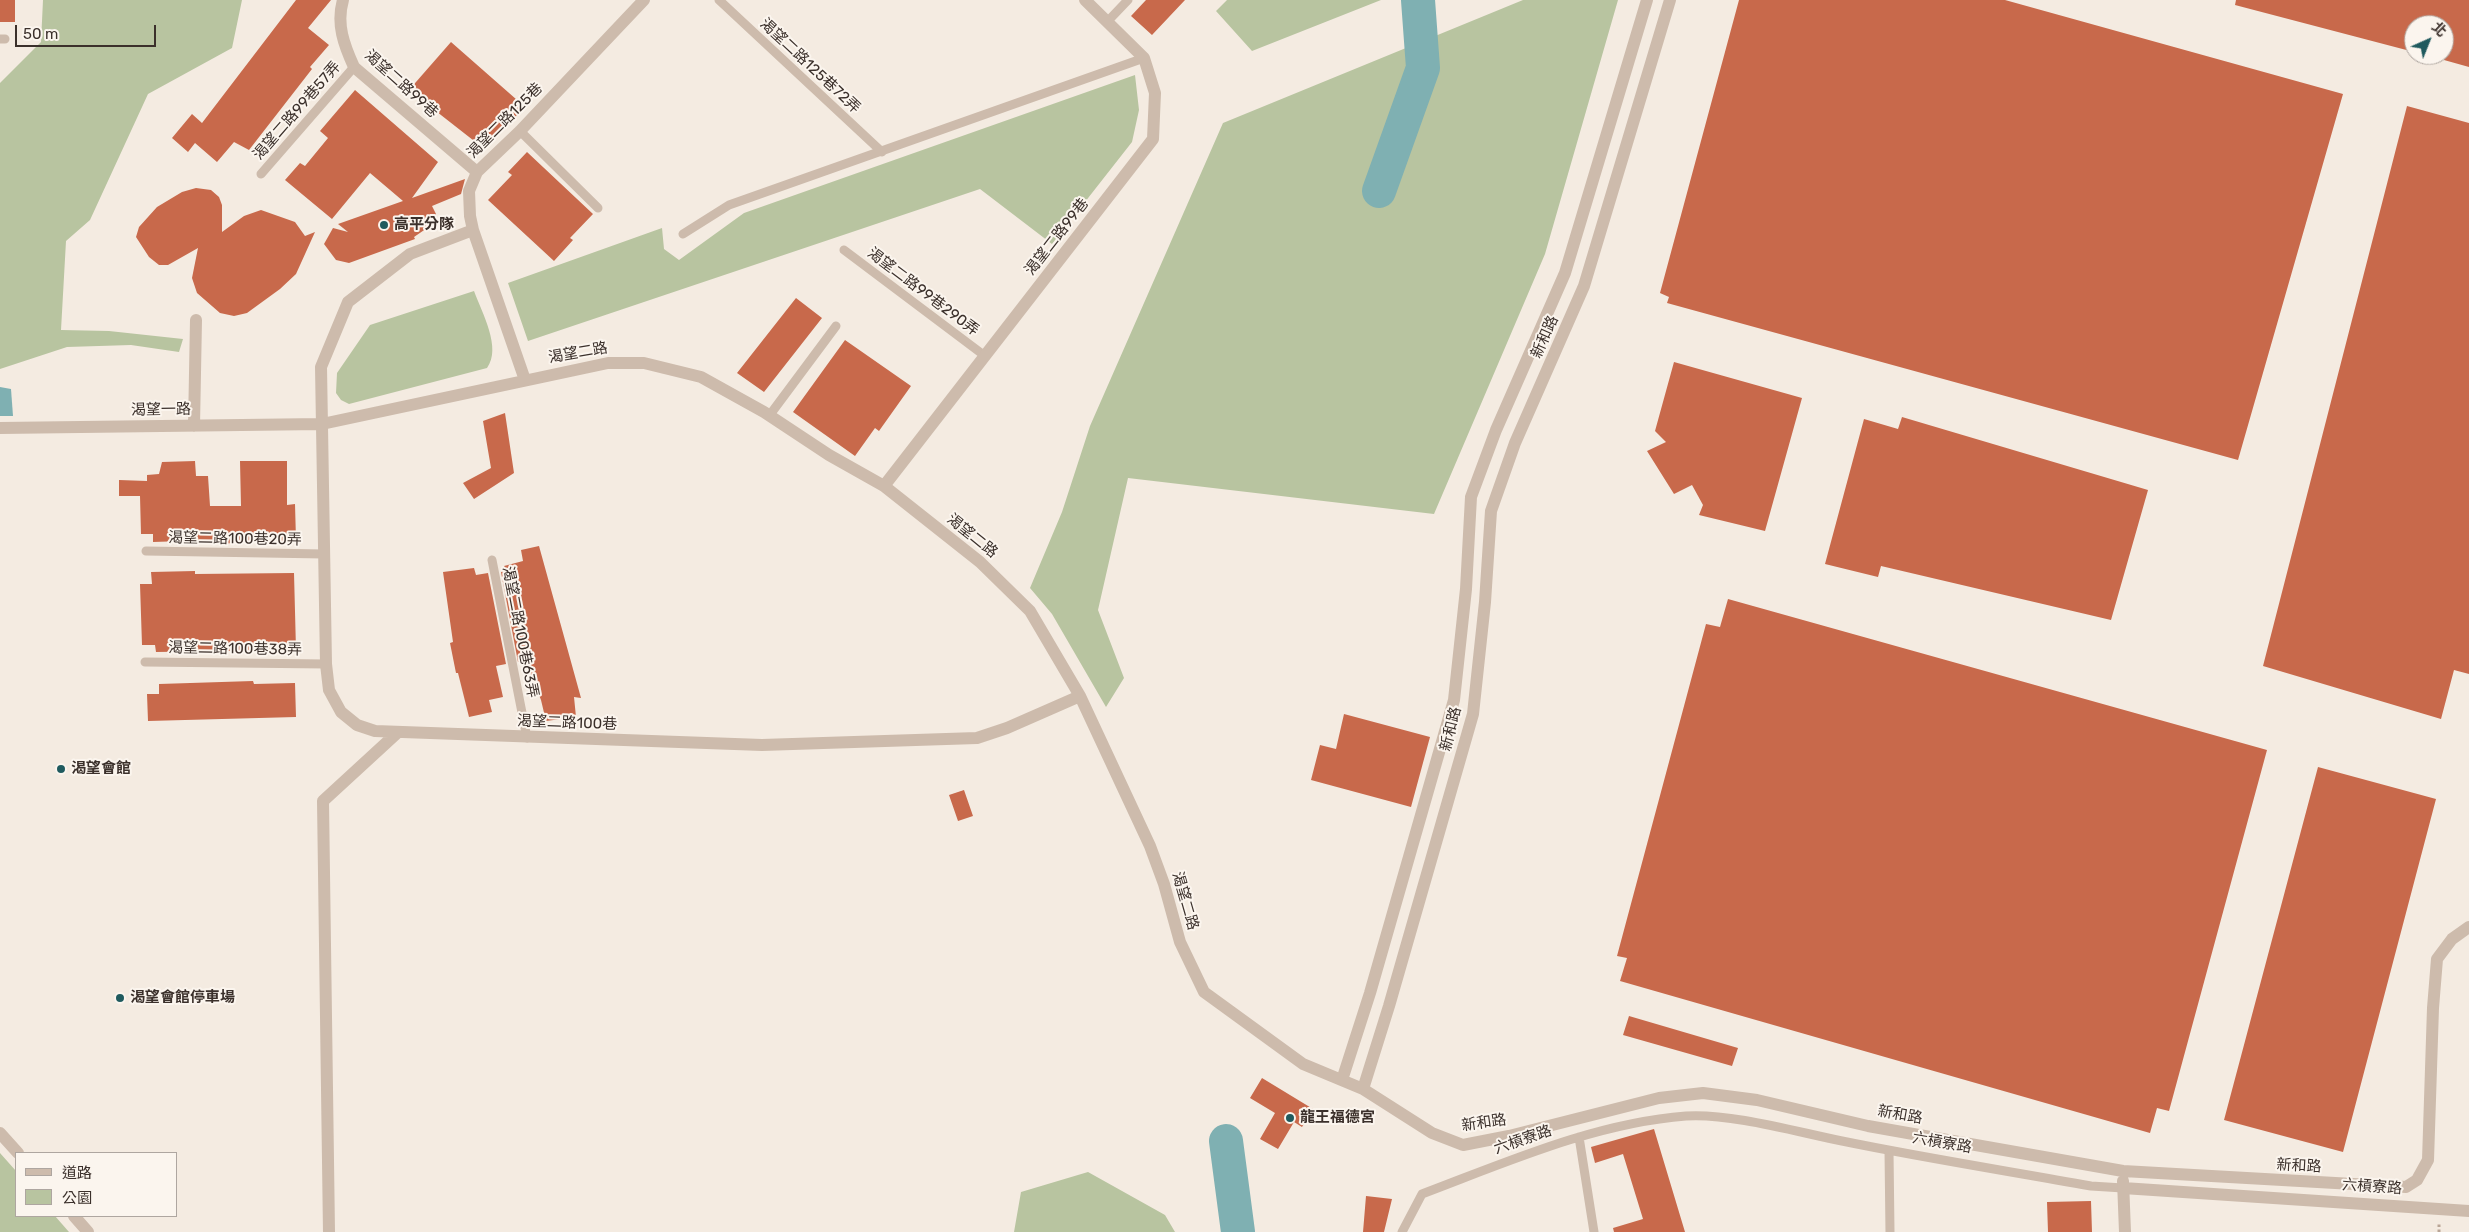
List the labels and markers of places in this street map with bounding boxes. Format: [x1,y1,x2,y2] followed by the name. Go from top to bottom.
[394,216,454,234] place label: 高平分隊
[378,219,390,231] marker: 高平分隊
[71,760,131,778] place label: 渴望會館
[55,763,67,775] marker: 渴望會館
[130,989,235,1007] place label: 渴望會館停車場
[114,992,126,1004] marker: 渴望會館停車場
[1300,1109,1375,1127] place label: 龍王福德宮
[1284,1112,1296,1124] marker: 龍王福德宮

